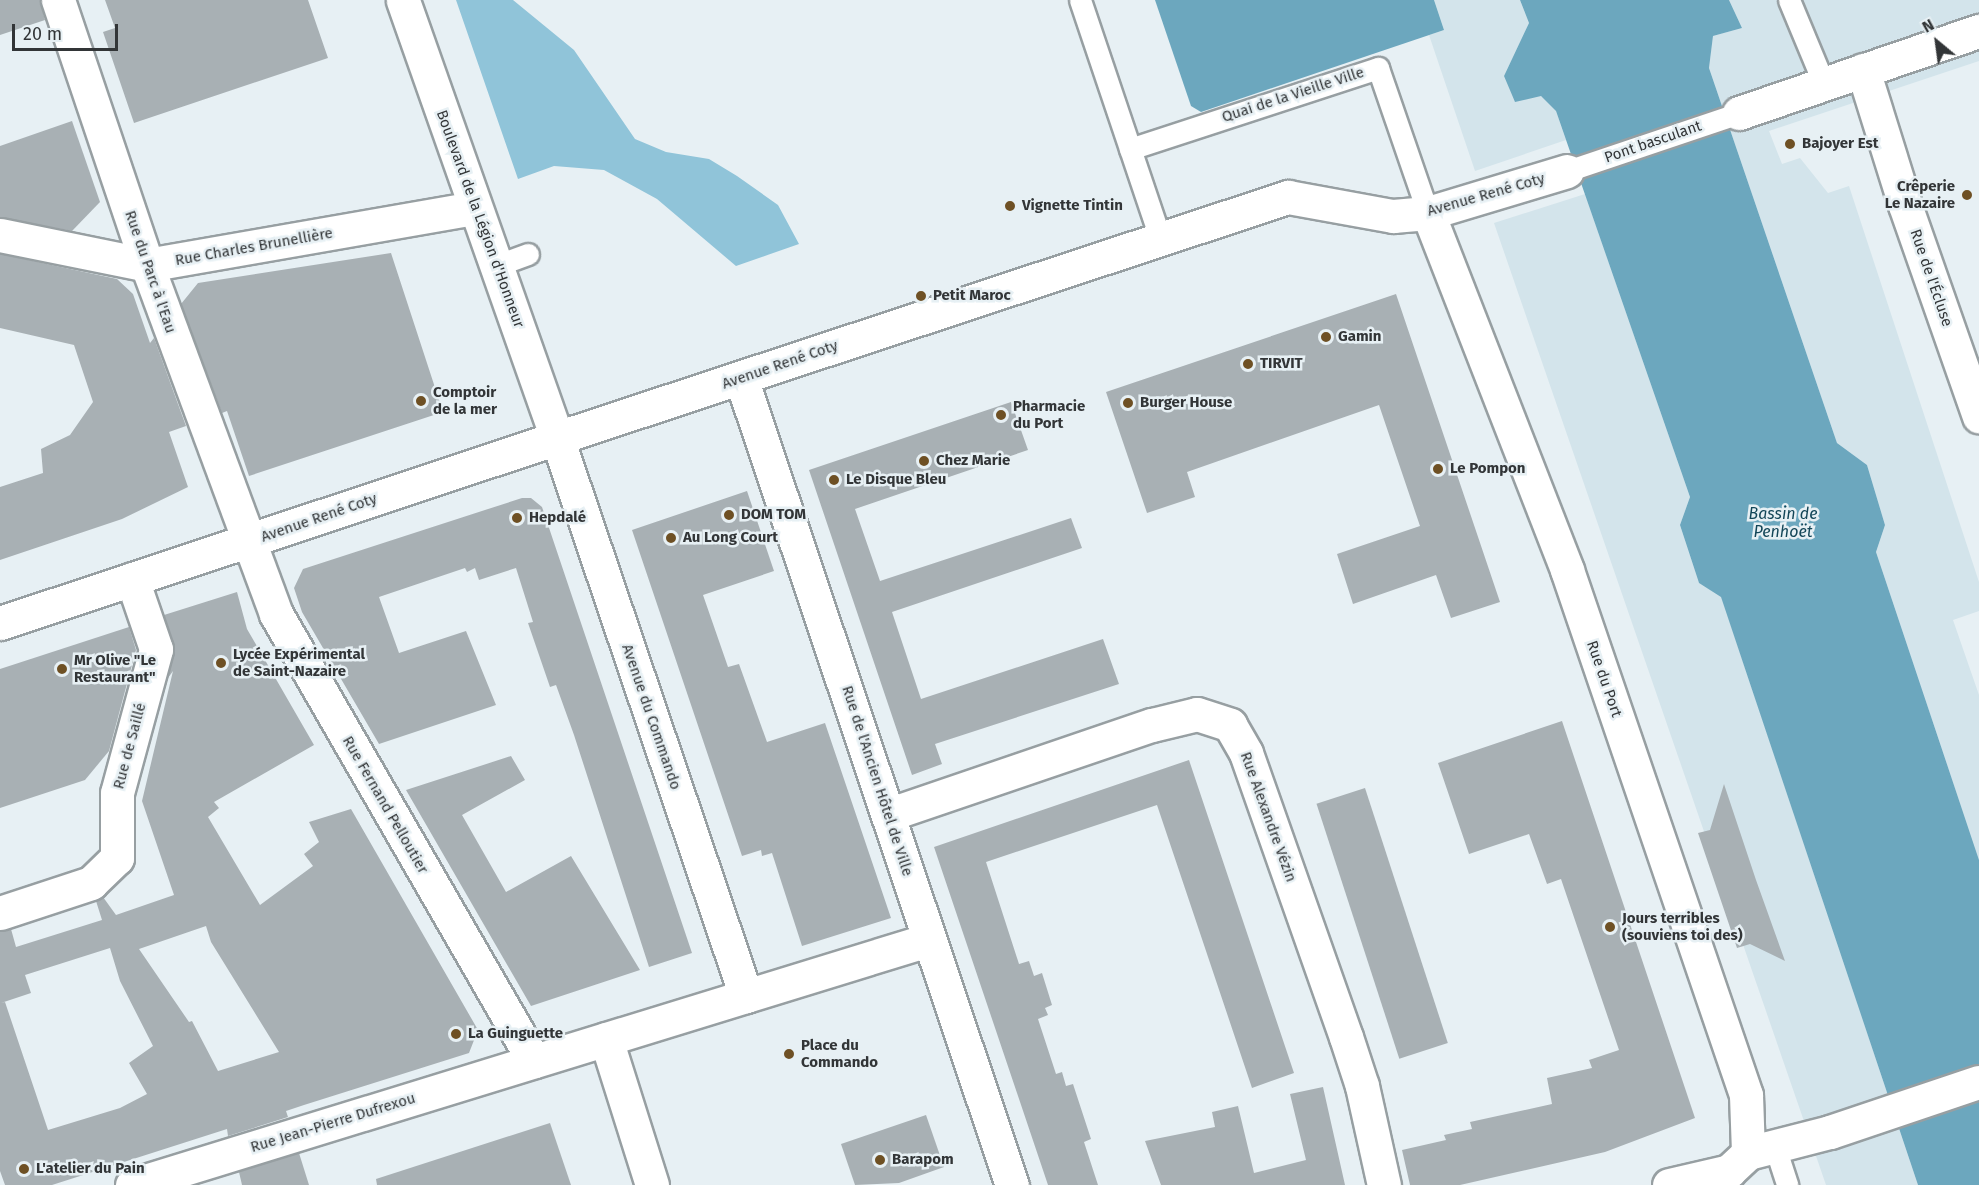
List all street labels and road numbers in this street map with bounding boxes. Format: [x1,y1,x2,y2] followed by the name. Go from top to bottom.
[1220,64,1366,126] street label: Quai de la Vieille Ville
[432,108,528,330] street label: Boulevard de la Légion d'Honneur
[1602,117,1704,167] street label: Pont basculant
[1425,170,1547,220] street label: Avenue René Coty
[121,208,179,336] street label: Rue du Parc à l'Eau
[174,224,334,270] street label: Rue Charles Brunellière
[1906,227,1956,329] street label: Rue de l'Écluse
[720,337,840,393] street label: Avenue René Coty
[259,490,379,546] street label: Avenue René Coty
[1582,638,1626,720] street label: Rue du Port
[618,642,684,792] street label: Avenue du Commando
[838,684,916,878] street label: Rue de l'Ancien Hôtel de Ville
[110,701,150,791] street label: Rue de Saillé
[338,733,432,877] street label: Rue Fernand Pelloutier
[1236,750,1300,884] street label: Rue Alexandre Vézin
[248,1089,418,1157] street label: Rue Jean-Pierre Dufrexou

